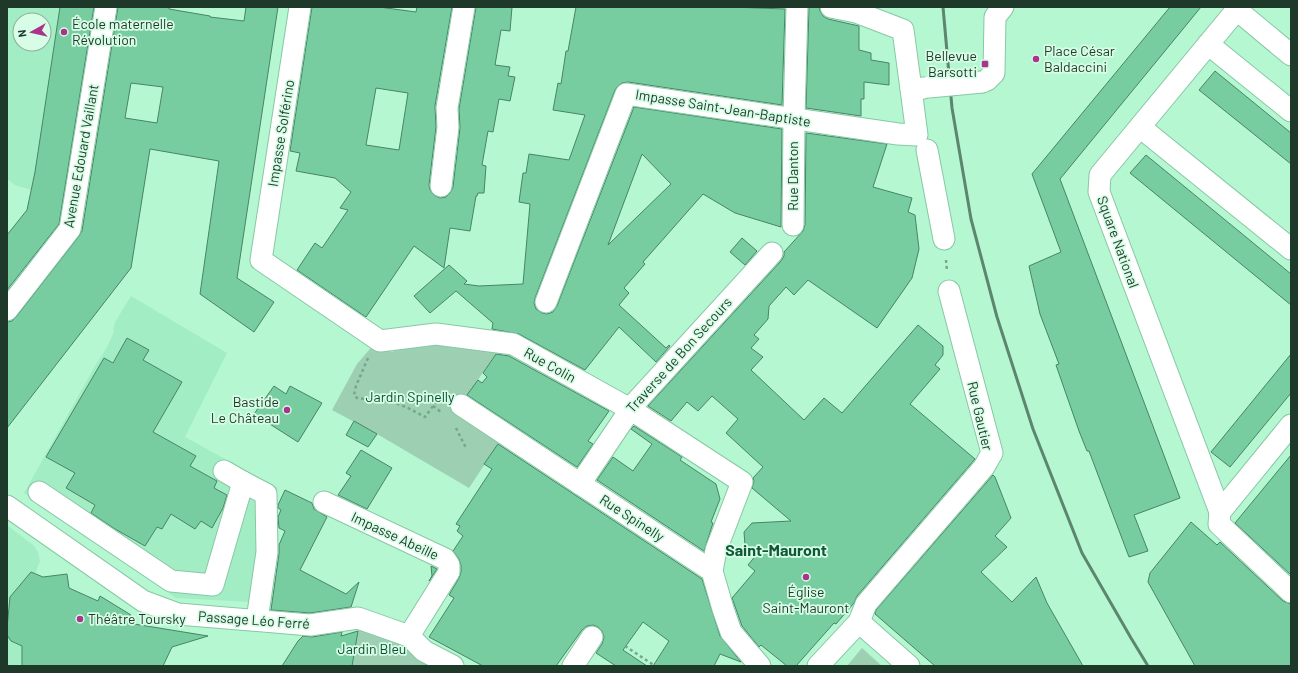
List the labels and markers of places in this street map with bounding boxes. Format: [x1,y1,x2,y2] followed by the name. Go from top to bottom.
[72,15,174,48] place label: École maternelle Révolution
[59,27,69,37] marker: École maternelle Révolution
[1044,42,1115,75] place label: Place César Baldaccini
[925,47,977,80] place label: Bellevue Barsotti
[1031,54,1041,64] marker: Place César Baldaccini
[980,59,990,69] marker: Bellevue Barsotti
[211,393,279,426] place label: Bastide Le Château
[282,405,292,415] marker: Bastide Le Château
[801,572,811,582] marker: Église Saint-Mauront
[763,583,849,616] place label: Église Saint-Mauront
[88,610,186,627] place label: Théâtre Toursky
[75,614,85,624] marker: Théâtre Toursky

